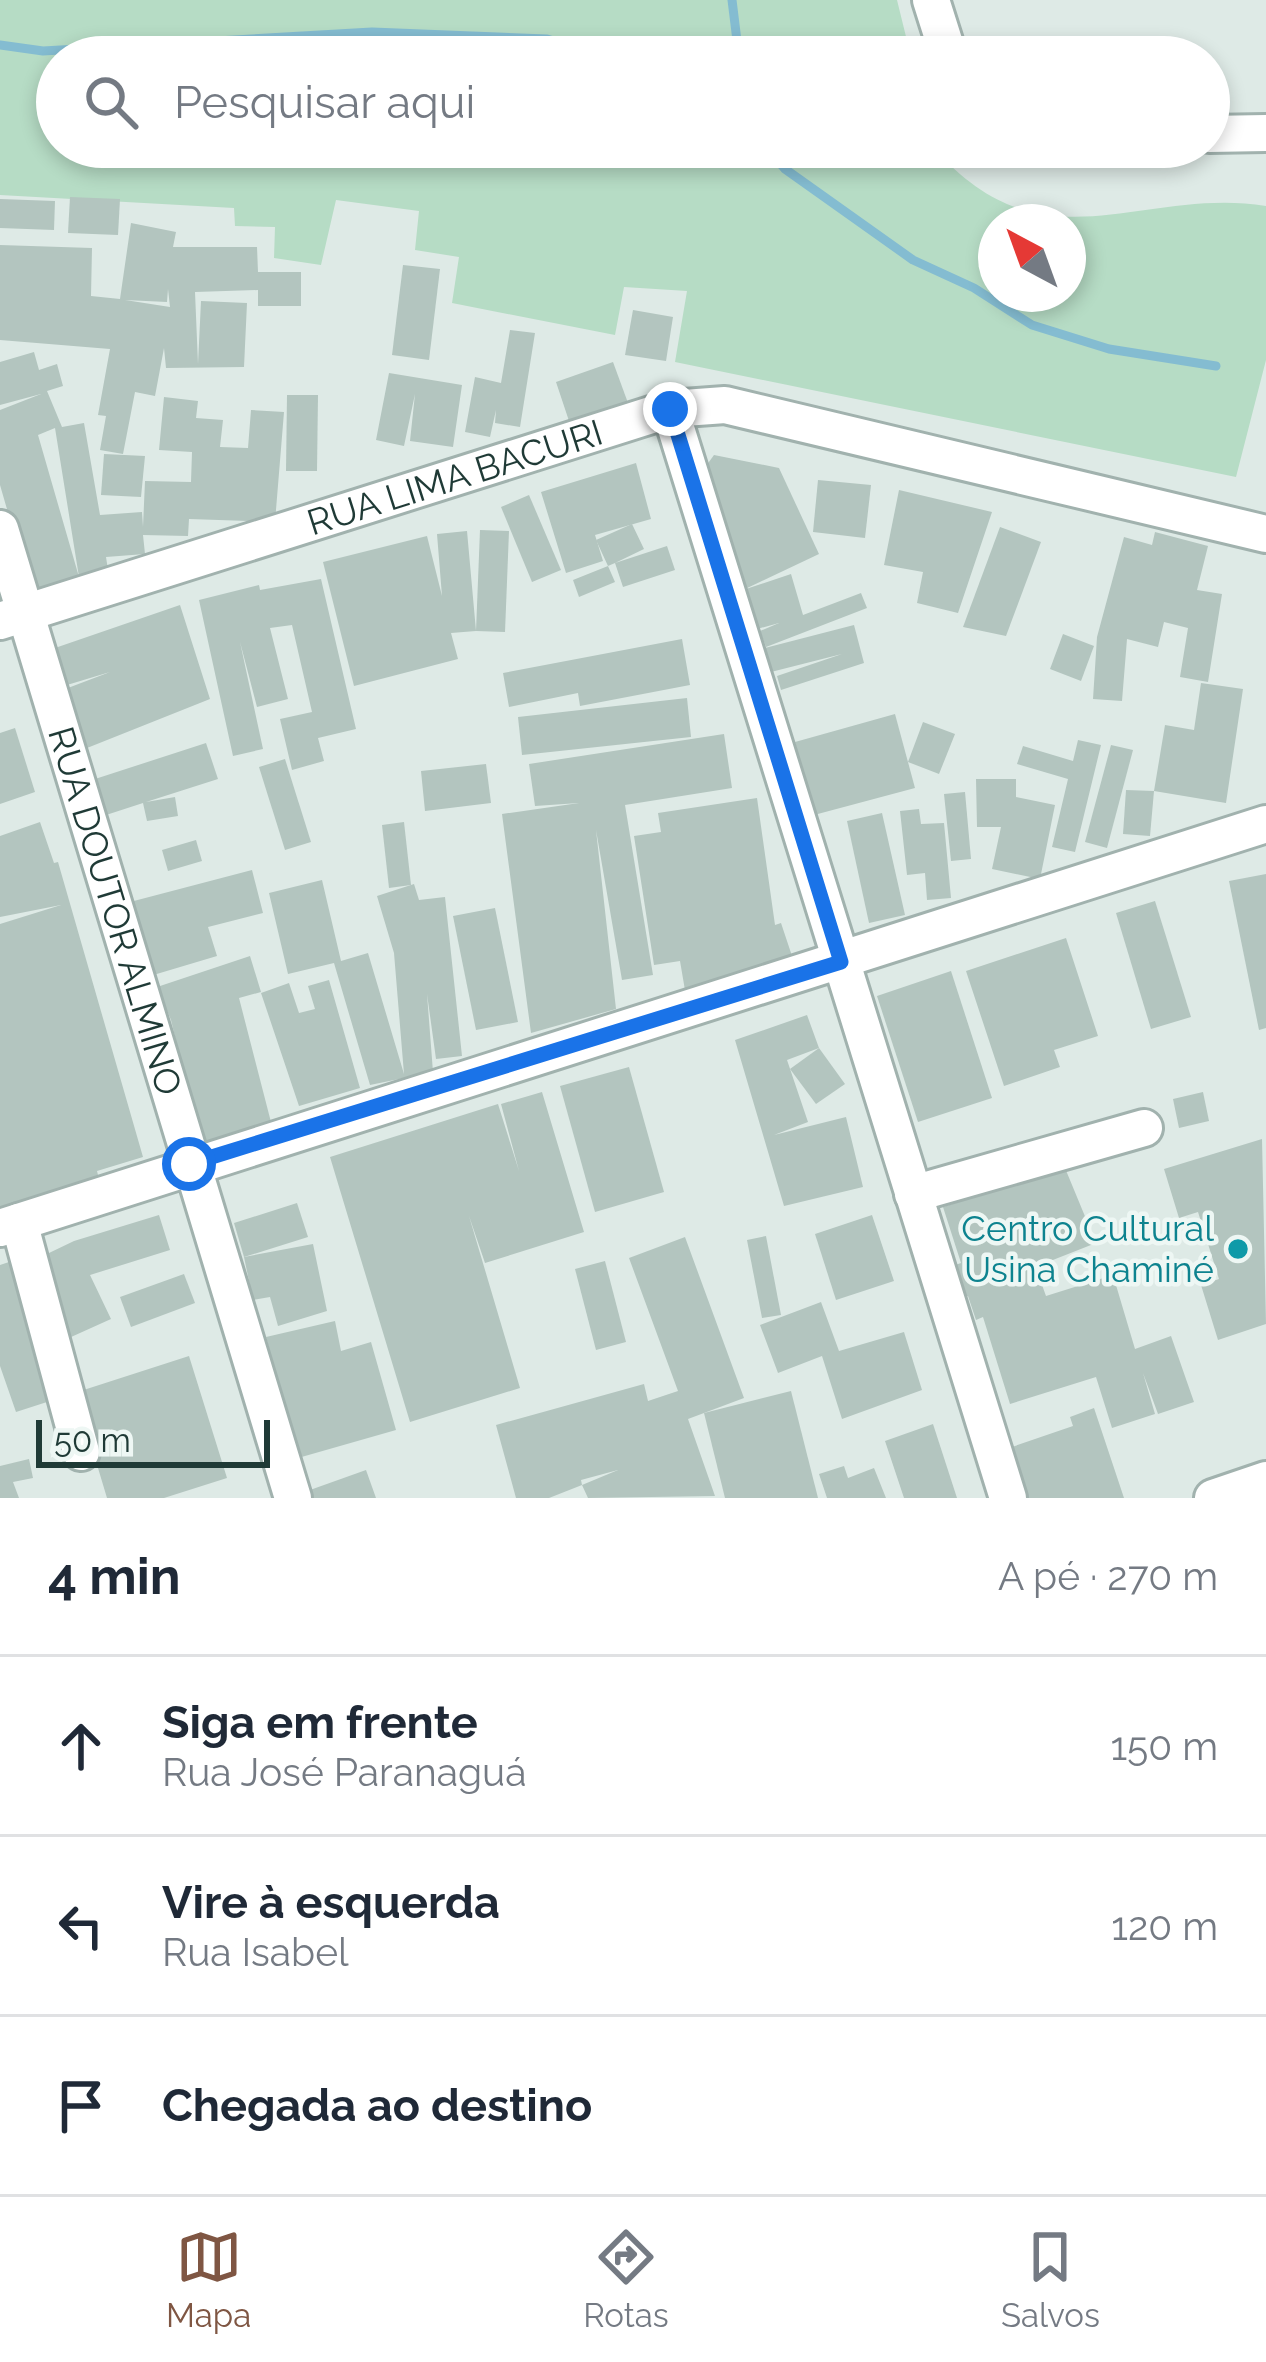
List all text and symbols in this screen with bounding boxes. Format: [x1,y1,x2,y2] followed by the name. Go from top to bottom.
[36,36,1230,168] search box
[78,69,144,135] icon: search
[174,76,475,129] text: Pesquisar aqui
[978,204,1086,312] north arrow
[643,382,697,436] route end
[302,411,608,543] street label: RUA LIMA BACURI
[40,722,191,1100] street label: RUA DOUTOR ALMINO
[162,1137,216,1191] route start
[961,1207,1214,1290] place label: Centro Cultural Usina Chaminé
[1225,1236,1251,1262] marker: Centro Cultural Usina Chaminé
[36,1414,270,1467] scale bar
[54,1421,131,1460] text: 50 m
[48,1546,181,1606] text: 4 min
[998,1553,1218,1599] text: A pé · 270 m
[162,1696,478,1749] text: Siga em frente
[48,1713,114,1779] icon: ahead
[1110,1723,1218,1769] text: 150 m
[162,1749,526,1795] text: Rua José Paranaguá
[162,1876,500,1929] text: Vire à esquerda
[48,1893,114,1959] icon: left
[1111,1903,1218,1949] text: 120 m
[162,1929,349,1975] text: Rua Isabel
[48,2073,114,2139] icon: arrive
[162,2079,592,2132] text: Chegada ao destino
[166,2224,251,2335] tab: Mapa
[583,2224,669,2335] tab: Rotas
[1001,2224,1100,2335] tab: Salvos

